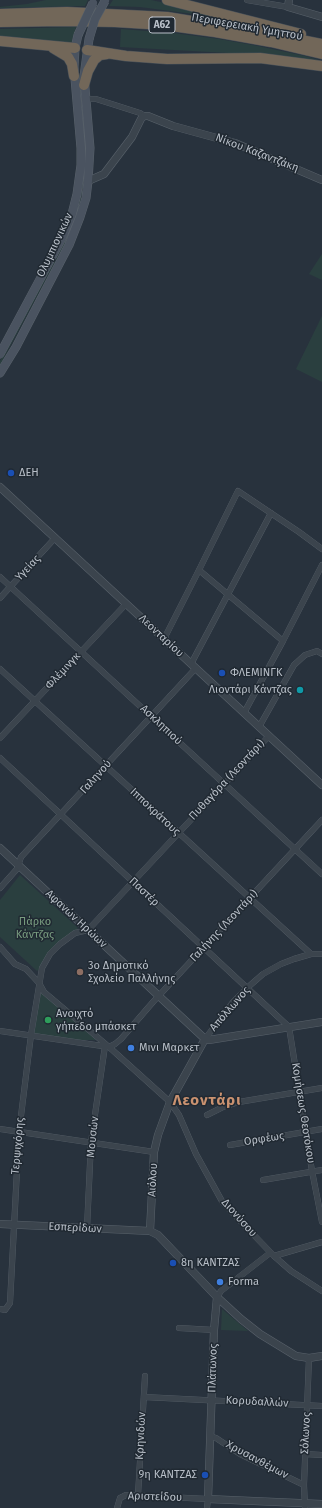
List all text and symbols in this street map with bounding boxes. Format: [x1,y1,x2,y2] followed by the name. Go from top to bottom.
[190,11,304,43] street label: Περιφερειακή Υμηττού
[149,17,175,33] road number: Α62
[214,131,300,175] street label: Νίκου Καζαντζάκη
[34,211,76,279] street label: Ολυμπιονικών
[19,466,39,480] place label: ΔΕΗ
[6,468,16,478] marker: ΔΕΗ
[13,552,43,584] street label: Υγείας
[136,612,186,660] street label: Λεονταρίου
[43,650,83,692] street label: Φλέμινγκ
[230,666,282,680] place label: ΦΛΕΜΙΝΓΚ
[217,668,227,678] marker: ΦΛΕΜΙΝΓΚ
[209,683,292,697] place label: Λιοντάρι Κάντζας
[295,685,305,695] marker: Λιοντάρι Κάντζας
[137,702,185,748] street label: Ασκληπιού
[186,737,268,823] street label: Πυθαγόρα (Λεοντάρι)
[77,757,115,797] street label: Γαληνού
[127,785,183,839] street label: Ιπποκράτους
[126,875,162,909] street label: Παστέρ
[43,887,109,951] street label: Αφανών Ηρώων
[187,887,261,965] street label: Γαλήνης (Λεοντάρι)
[16,915,54,941] park label: Πάρκο Κάντζας
[88,959,175,985] place label: 3ο Δημοτικό Σχολείο Παλλήνης
[75,967,85,977] marker: 3ο Δημοτικό Σχολείο Παλλήνης
[207,984,253,1034] street label: Απόλλωνος
[56,1007,136,1033] place label: Ανοιχτό γήπεδο μπάσκετ
[43,1015,53,1025] marker: Ανοιχτό γήπεδο μπάσκετ
[139,1041,199,1055] place label: Μινι Μαρκετ
[126,1043,136,1053] marker: Μινι Μαρκετ
[289,1062,317,1164] street label: Κομήσεως Θεοτόκου
[173,1092,241,1110] district label: Λεοντάρι
[84,1116,102,1158] street label: Μουσών
[9,1117,27,1175] street label: Τερψιχόρης
[243,1129,285,1149] street label: Ορφέως
[146,1163,160,1197] street label: Αιόλου
[218,1196,260,1240] street label: Διονύσου
[48,1220,102,1236] street label: Εσπερίδων
[181,1256,240,1270] place label: 8η ΚΑΝΤΖΑΣ
[168,1258,178,1268] marker: 8η ΚΑΝΤΖΑΣ
[228,1275,259,1289] place label: Forma
[215,1277,225,1287] marker: Forma
[206,1343,220,1393] street label: Πλάτωνος
[225,1394,289,1410] street label: Κορυδαλλών
[133,1412,149,1460] street label: Kρηνιδών
[298,1412,314,1454] street label: Σόλωνος
[224,1438,290,1482] street label: Χρυσανθέμων
[138,1468,197,1482] place label: 9η ΚΑΝΤΖΑΣ
[200,1470,210,1480] marker: 9η ΚΑΝΤΖΑΣ
[128,1489,182,1505] street label: Αριστείδου

